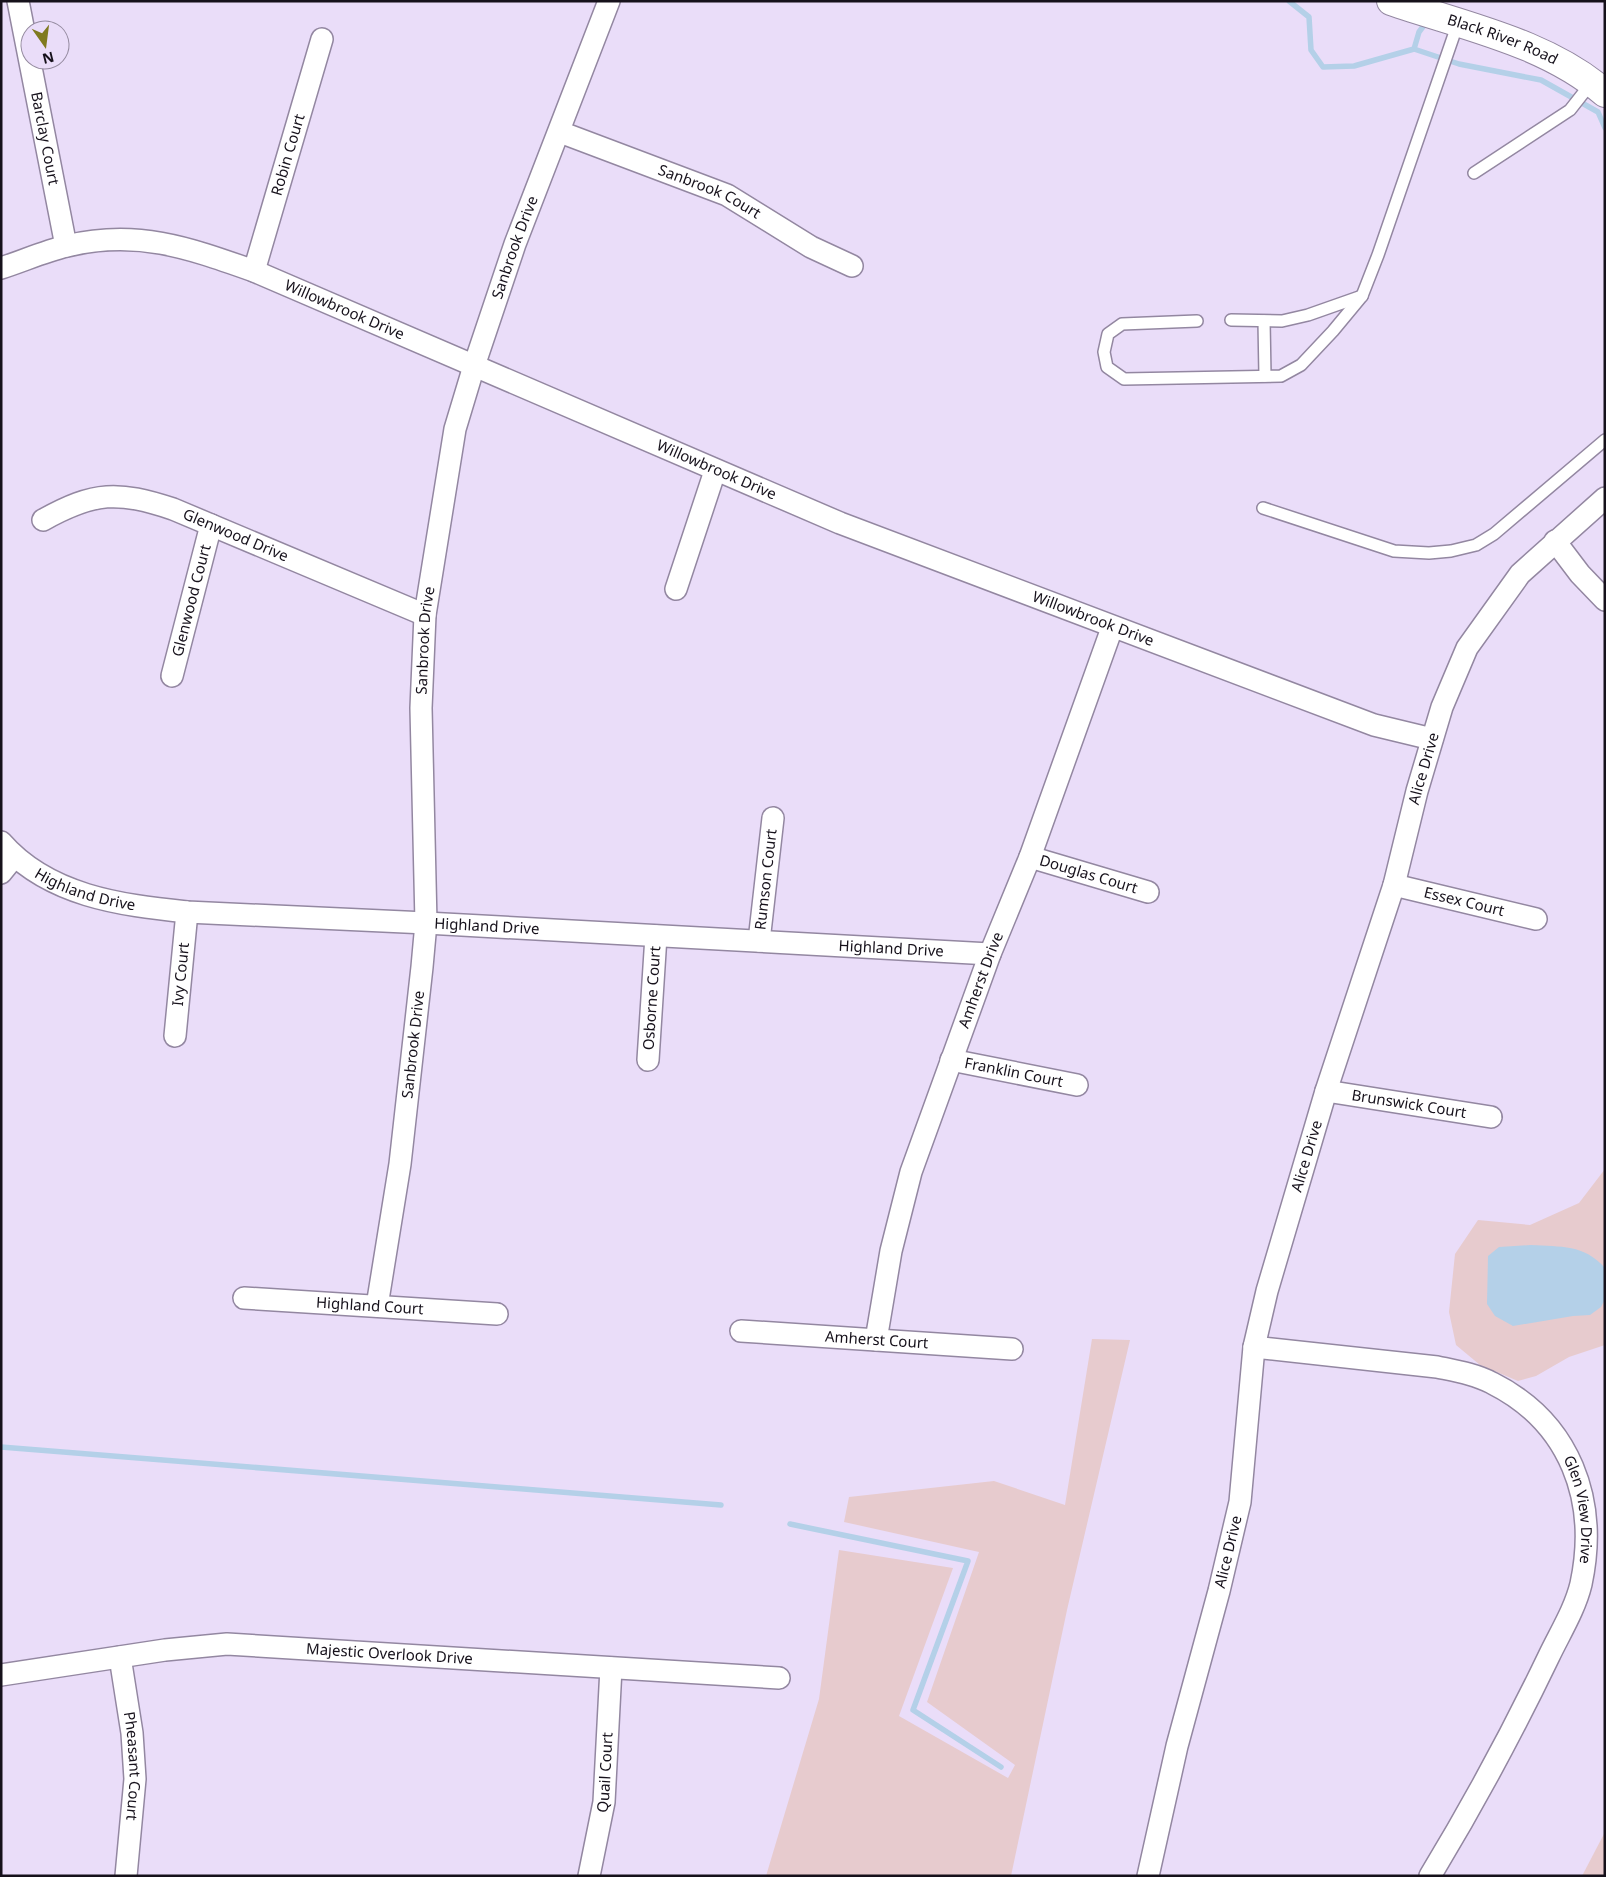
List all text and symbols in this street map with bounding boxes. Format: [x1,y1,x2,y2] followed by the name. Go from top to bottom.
[1445,9,1562,69] street label: Black River Road
[20,20,70,70] north arrow
[40,48,56,69] text: N
[27,90,65,187] street label: Barclay Court
[266,111,309,198] street label: Robin Court
[656,159,765,223] street label: Sanbrook Court
[486,193,542,301] street label: Sanbrook Drive
[282,274,408,344] street label: Willowbrook Drive
[654,434,780,504] street label: Willowbrook Drive
[180,503,292,565] street label: Glenwood Drive
[166,541,215,658] street label: Glenwood Court
[411,585,438,695] street label: Sanbrook Drive
[1030,586,1157,650] street label: Willowbrook Drive
[1403,730,1443,806] street label: Alice Drive
[749,827,781,931] street label: Rumson Court
[1037,849,1141,898] street label: Douglas Court
[31,863,137,914] street label: Highland Drive
[1422,881,1507,920] street label: Essex Court
[434,912,540,938] street label: Highland Drive
[953,929,1007,1031] street label: Amherst Drive
[838,935,944,960] street label: Highland Drive
[167,941,193,1007] street label: Ivy Court
[638,945,664,1051] street label: Osborne Court
[396,990,428,1099] street label: Sanbrook Drive
[963,1052,1065,1091] street label: Franklin Court
[1350,1084,1469,1122] street label: Brunswick Court
[1286,1117,1326,1194] street label: Alice Drive
[315,1292,425,1318] street label: Highland Court
[824,1326,930,1352] street label: Amherst Court
[1560,1452,1597,1565] street label: Glen View Drive
[1209,1513,1245,1590] street label: Alice Drive
[306,1638,474,1668] street label: Majestic Overlook Drive
[120,1710,146,1822] street label: Pheasant Court
[591,1731,617,1814] street label: Quail Court

